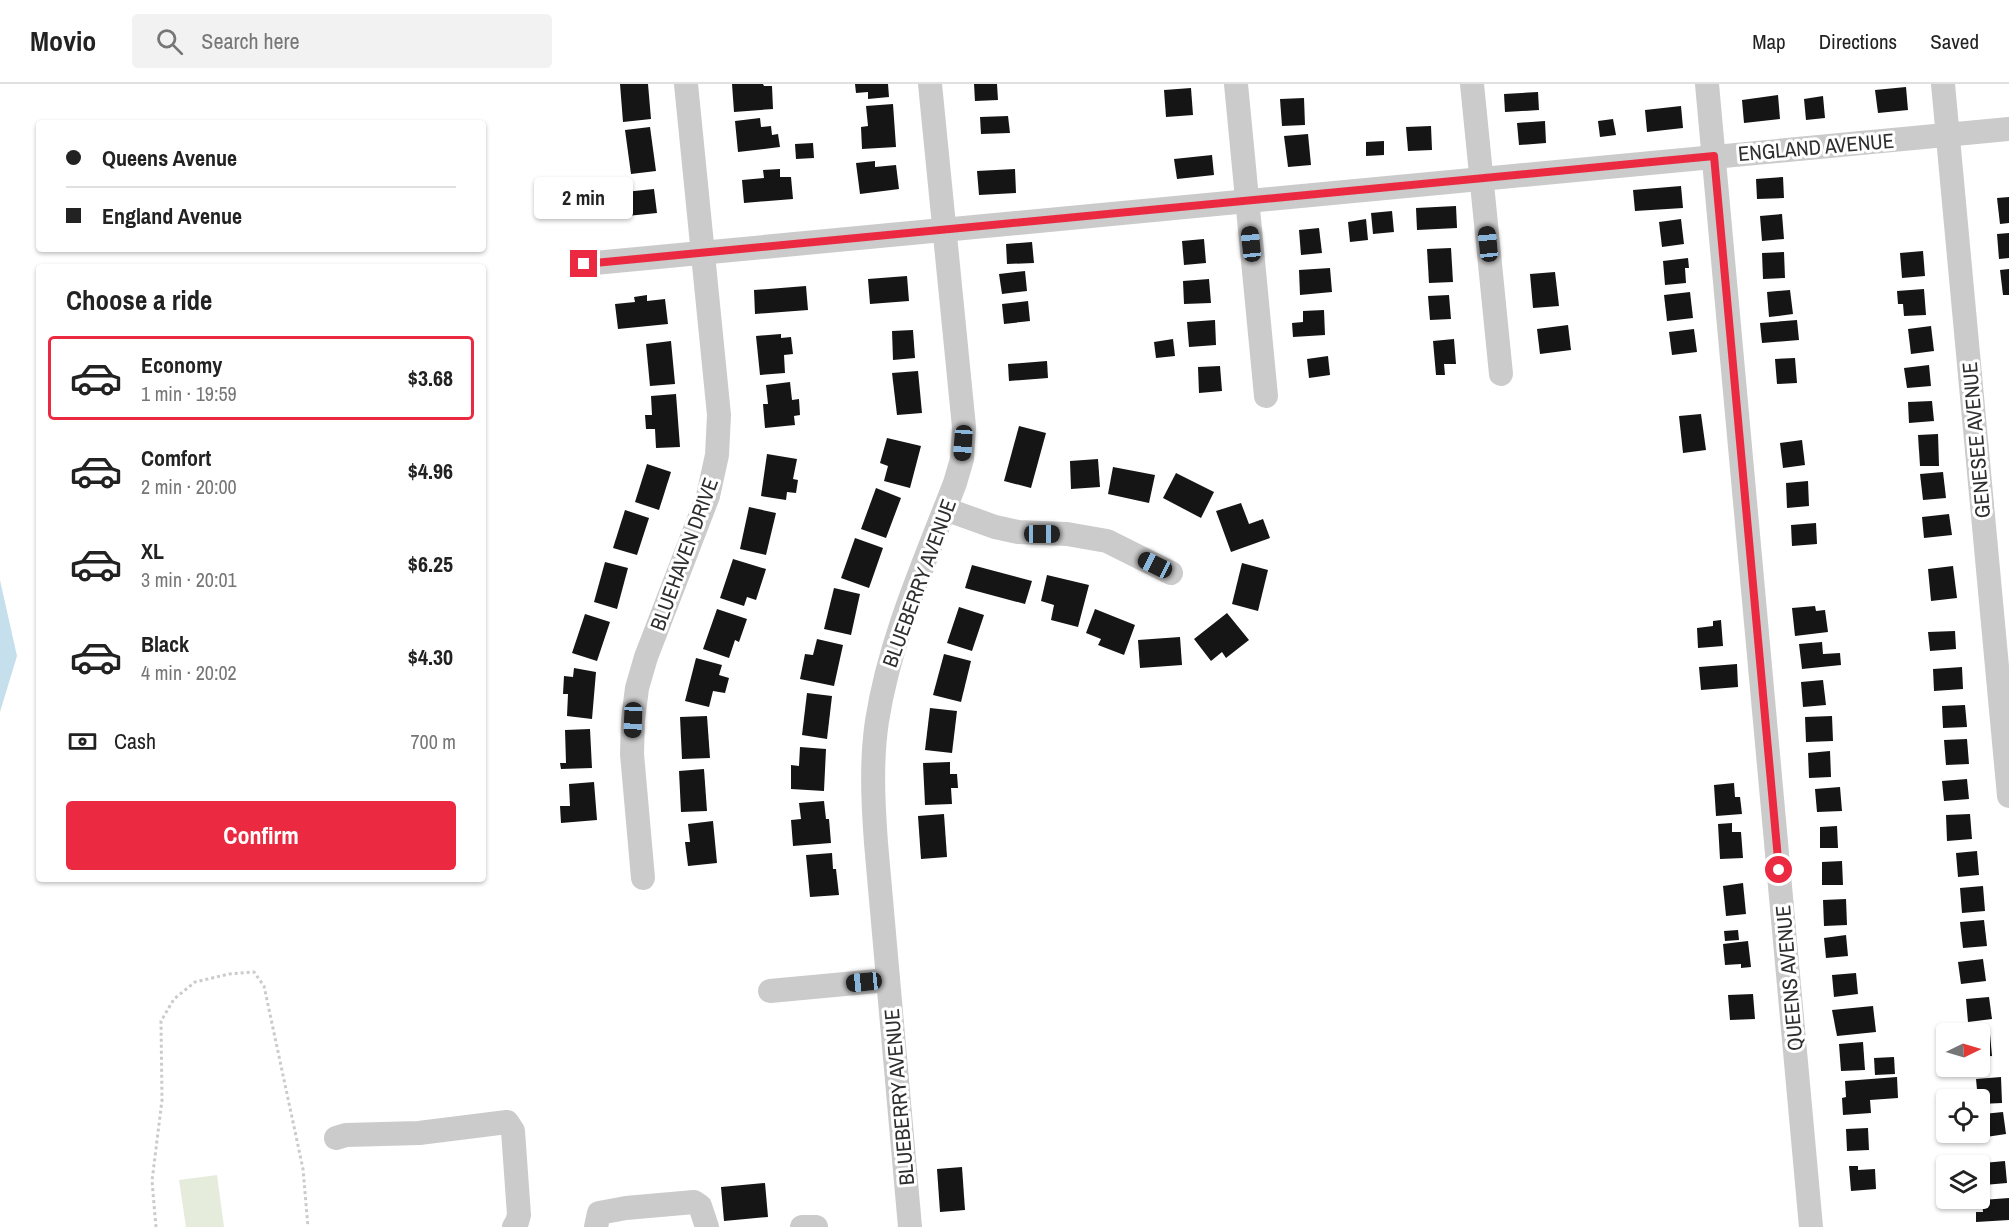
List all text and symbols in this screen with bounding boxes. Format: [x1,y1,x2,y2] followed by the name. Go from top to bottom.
[132,14,552,68] search box
[30,22,96,60] text: Movio
[153,25,186,58] icon: search
[201,26,300,56] text: Search here
[1752,27,1786,56] text: Map
[1819,27,1897,56] text: Directions
[1930,27,1979,56] text: Saved
[1737,126,1895,168] street label: ENGLAND AVENUE
[102,143,237,173] text: Queens Avenue
[534,177,634,219] callout: 2 min
[562,184,605,211] text: 2 min
[102,201,242,231] text: England Avenue
[1240,225,1262,263] car
[1477,225,1499,263] car
[570,250,597,277] route end
[66,282,212,318] text: Choose a ride
[141,350,222,380] text: Economy
[69,351,123,405] icon: car
[1955,361,1997,519] street label: GENESEE AVENUE
[408,363,453,393] text: $3.68
[141,380,237,407] text: 1 min · 19:59
[953,424,973,462] car
[141,443,211,473] text: Comfort
[69,444,123,498] icon: car
[408,456,453,486] text: $4.96
[141,473,237,500] text: 2 min · 20:00
[643,474,725,634] street label: BLUEHAVEN DRIVE
[875,495,963,671] street label: BLUEBERRY AVENUE
[1024,525,1060,543] car
[141,536,164,566] text: XL
[69,537,123,591] icon: car
[408,549,453,579] text: $6.25
[1135,549,1175,581] car
[141,566,237,593] text: 3 min · 20:01
[141,629,189,659] text: Black
[69,630,123,684] icon: car
[408,642,453,672] text: $4.30
[141,659,237,686] text: 4 min · 20:02
[623,702,643,738] car
[66,725,99,758] icon: cash
[114,726,156,756] text: Cash
[410,728,456,755] text: 700 m
[66,801,456,870] button: Confirm
[1765,856,1792,883] route start
[1768,904,1810,1052] street label: QUEENS AVENUE
[845,971,883,993] car
[877,1008,921,1186] street label: BLUEBERRY AVENUE
[1936,1023,1990,1077] north arrow
[1936,1023,1990,1209] map controls
[1936,1089,1990,1143] button: locate
[1936,1155,1990,1209] button: layers

